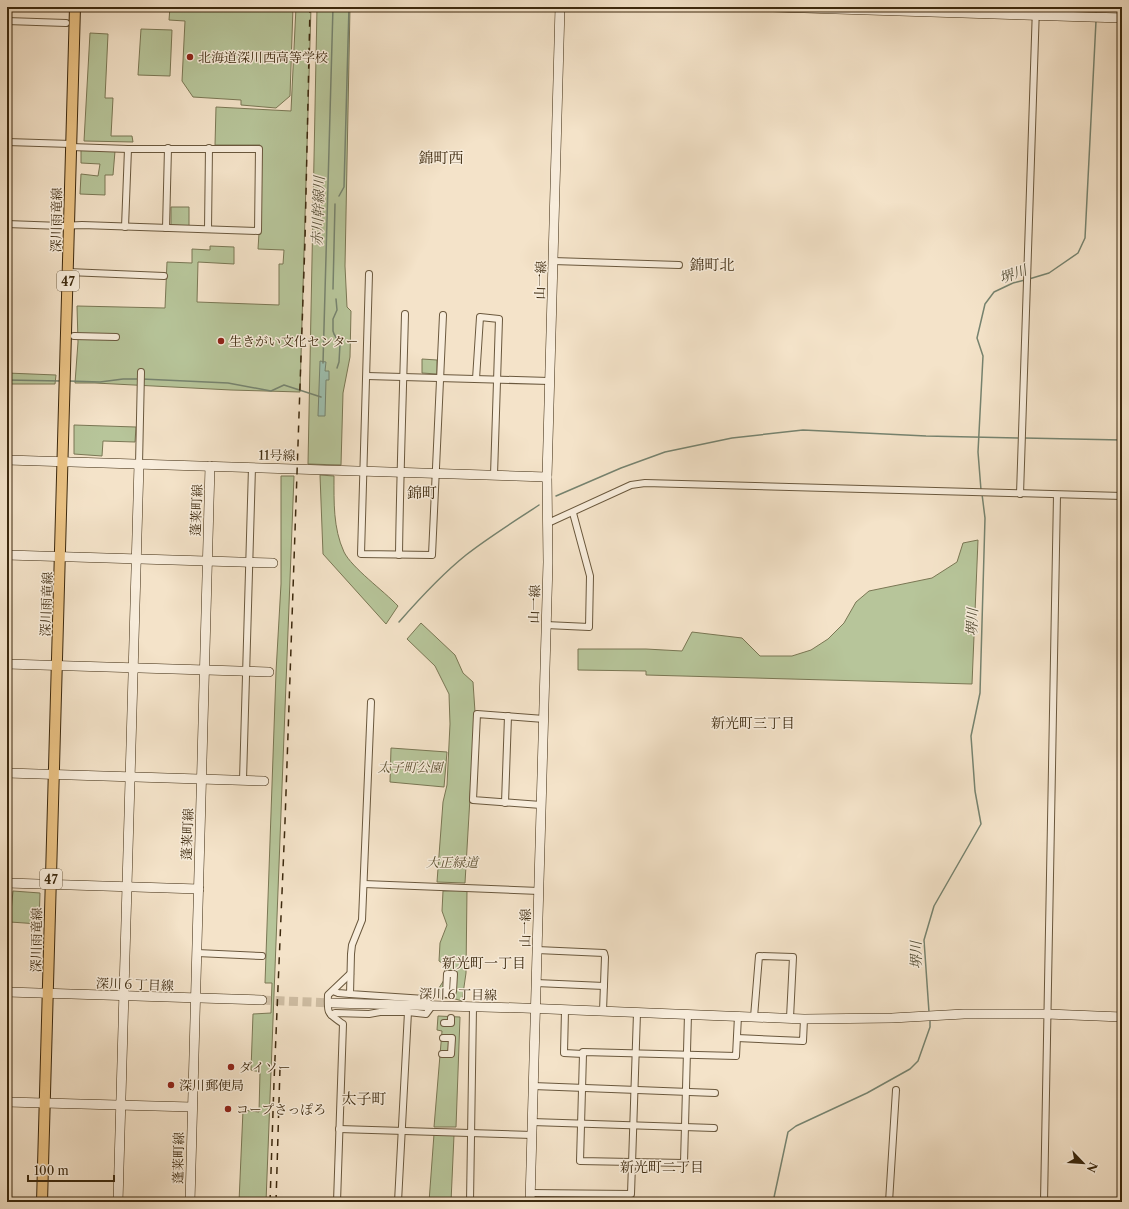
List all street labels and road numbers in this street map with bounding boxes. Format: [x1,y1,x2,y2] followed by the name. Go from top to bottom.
[47,187,65,253] street label: 深川雨竜線
[531,260,549,300] street label: 山一線
[57,271,79,291] road number: 47
[258,447,296,463] street label: 11号線
[187,484,205,536] street label: 蓬莱町線
[37,571,55,637] street label: 深川雨竜線
[525,584,543,624] street label: 山一線
[178,808,196,860] street label: 蓬莱町線
[40,869,62,889] road number: 47
[27,907,45,973] street label: 深川雨竜線
[517,908,533,948] street label: 山一線
[96,975,174,993] street label: 深川６丁目線
[419,985,497,1003] street label: 深川６丁目線
[170,1132,186,1184] street label: 蓬莱町線

